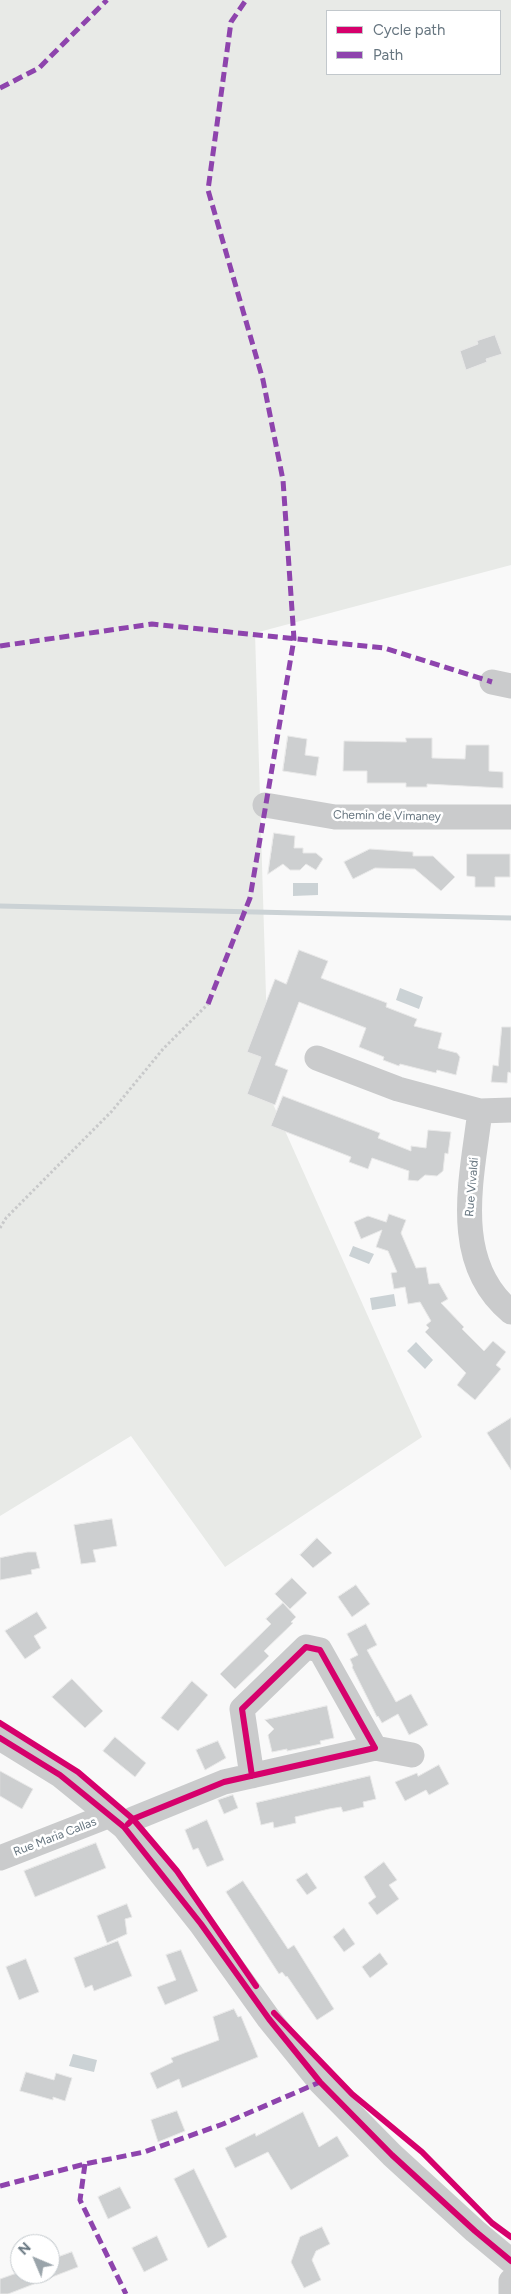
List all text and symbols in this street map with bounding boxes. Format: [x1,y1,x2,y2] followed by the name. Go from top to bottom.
[326,10,501,75] legend
[373,21,445,39] text: Cycle path
[373,46,403,64] text: Path
[333,808,441,824] street label: Chemin de Vimaney
[462,1157,482,1217] street label: Rue Vivaldi
[11,1815,99,1859] street label: Rue Maria Callas
[10,2234,60,2284] north arrow
[15,2239,35,2259] text: N

